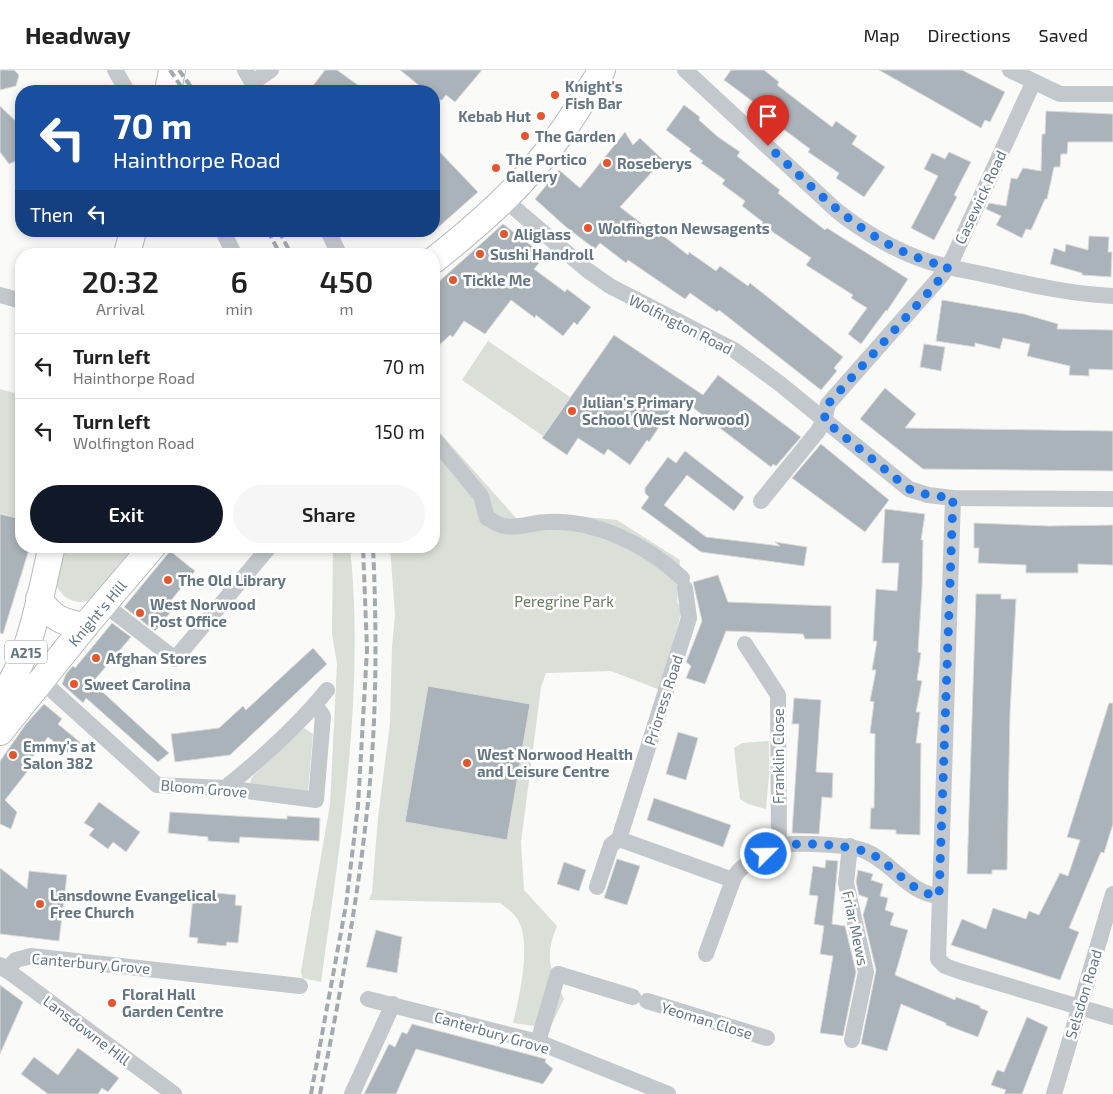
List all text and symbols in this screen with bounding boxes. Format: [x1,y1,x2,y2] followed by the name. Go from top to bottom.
[25,20,131,49] text: Headway
[863,24,900,46] text: Map
[928,24,1011,46] text: Directions
[1039,24,1088,46] text: Saved
[565,77,623,112] place label: Knight's Fish Bar
[549,89,561,101] marker: Knight's Fish Bar
[747,95,789,146] pin
[754,102,782,130] icon: arrive
[113,104,192,146] text: 70 m
[30,105,95,170] icon: left
[458,107,531,125] place label: Kebab Hut
[535,110,547,122] marker: Kebab Hut
[535,127,616,145] place label: The Garden
[519,130,531,142] marker: The Garden
[113,146,281,172] text: Hainthorpe Road
[950,147,1010,247] street label: Casewick Road
[506,150,587,186] place label: The Portico Gallery
[617,154,692,173] place label: Roseberys
[601,157,613,169] marker: Roseberys
[490,162,502,174] marker: The Portico Gallery
[83,200,111,228] icon: left
[30,203,73,226] text: Then
[598,219,770,237] place label: Wolfington Newsagents
[582,222,594,234] marker: Wolfington Newsagents
[514,225,571,243] place label: Aliglass
[498,228,510,240] marker: Aliglass
[490,245,594,263] place label: Sushi Handroll
[474,248,486,260] marker: Sushi Handroll
[82,263,159,299] text: 20:32
[231,263,248,299] text: 6
[320,263,373,299] text: 450
[463,271,531,289] place label: Tickle Me
[447,274,459,286] marker: Tickle Me
[626,290,736,358] street label: Wolfington Road
[96,299,145,318] text: Arrival
[226,299,253,318] text: min
[339,299,353,318] text: m
[73,345,150,368] text: Turn left
[30,352,58,380] icon: left
[383,355,425,378] text: 70 m
[73,368,195,387] text: Hainthorpe Road
[582,393,749,428] place label: Julian's Primary School (West Norwood)
[566,405,578,417] marker: Julian's Primary School (West Norwood)
[73,410,150,433] text: Turn left
[30,417,58,445] icon: left
[375,420,425,443] text: 150 m
[73,433,194,452] text: Wolfington Road
[30,485,223,543] button: Exit
[233,485,425,543] button: Share
[178,571,287,590] place label: The Old Library
[162,574,174,586] marker: The Old Library
[64,576,130,650] street label: Knight's Hill
[514,592,614,610] park label: Peregrine Park
[150,595,256,630] place label: West Norwood Post Office
[134,607,146,619] marker: West Norwood Post Office
[5,640,47,664] road number: A215
[106,649,207,667] place label: Afghan Stores
[90,652,102,664] marker: Afghan Stores
[640,652,686,748] street label: Prioress Road
[84,675,191,693] place label: Sweet Carolina
[68,678,80,690] marker: Sweet Carolina
[769,708,787,804] street label: Franklin Close
[23,737,96,772] place label: Emmy's at Salon 382
[477,745,633,780] place label: West Norwood Health and Leisure Centre
[7,749,19,761] marker: Emmy's at Salon 382
[461,757,473,769] marker: West Norwood Health and Leisure Centre
[160,775,248,801] street label: Bloom Grove
[739,827,791,879] position arrow
[50,886,217,921] place label: Lansdowne Evangelical Free Church
[839,889,873,967] street label: Friar Mews
[34,898,46,910] marker: Lansdowne Evangelical Free Church
[1061,947,1105,1041] street label: Selsdon Road
[31,949,151,977] street label: Canterbury Grove
[122,985,223,1020] place label: Floral Hall Garden Centre
[40,991,135,1069] street label: Lansdowne Hill
[106,997,118,1009] marker: Floral Hall Garden Centre
[659,998,755,1042] street label: Yeoman Close
[432,1007,552,1057] street label: Canterbury Grove

